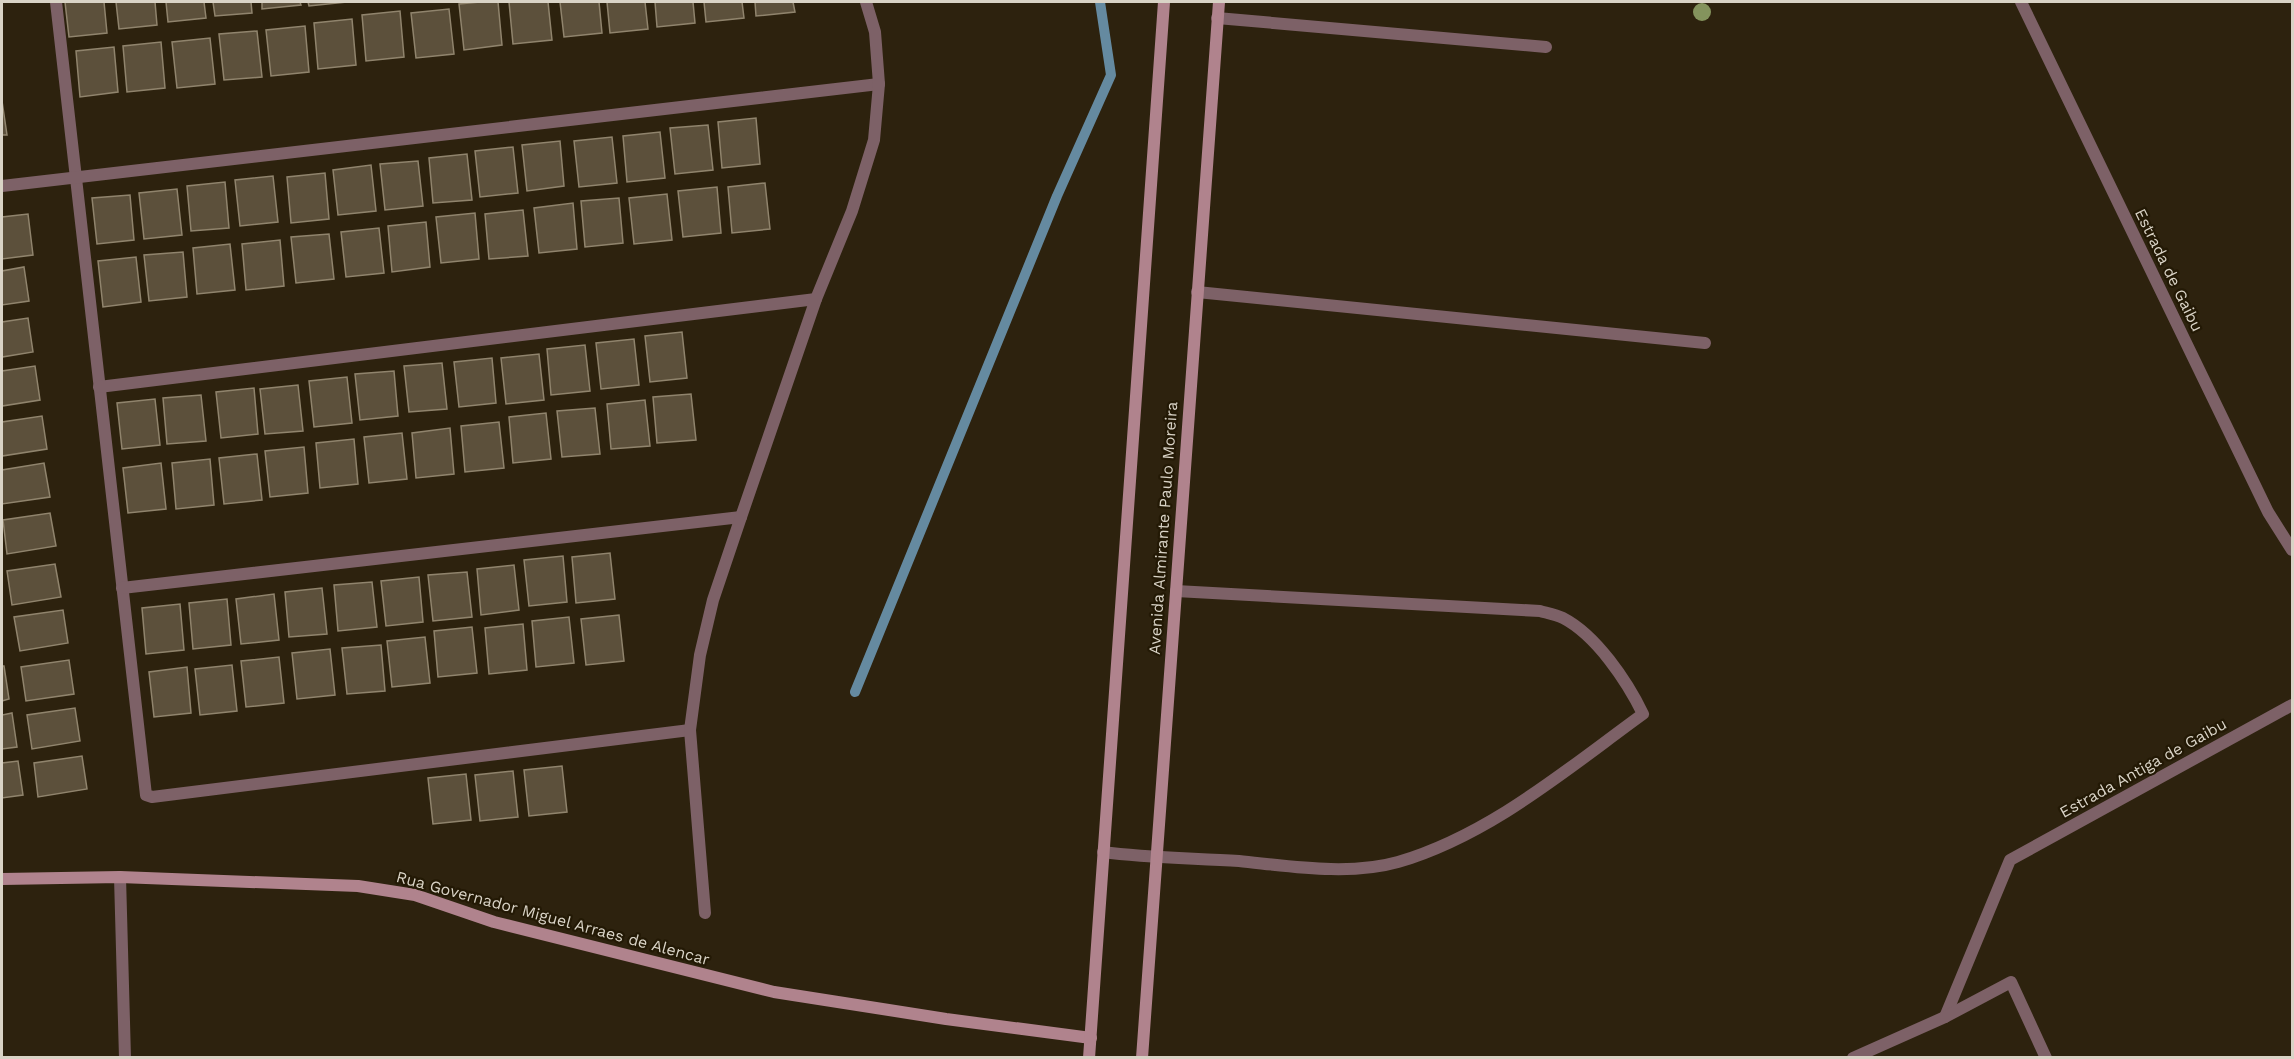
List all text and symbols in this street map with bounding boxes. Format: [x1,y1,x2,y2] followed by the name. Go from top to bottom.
[2131,205,2207,335] street label: Estrada de Gaibu
[1145,401,1181,655] street label: Avenida Almirante Paulo Moreira
[2056,714,2230,822] street label: Estrada Antiga de Gaibu
[394,867,712,969] street label: Rua Governador Miguel Arraes de Alencar

